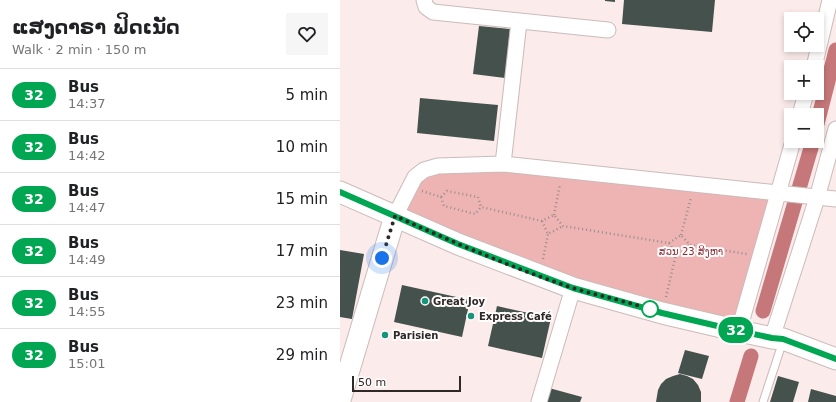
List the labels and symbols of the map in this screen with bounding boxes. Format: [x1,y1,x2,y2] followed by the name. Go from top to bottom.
[659,245,723,258] park label: ສວນ 23 ສິງຫາ
[372,248,392,268] your location
[420,296,430,306] marker: Great Joy
[433,296,486,307] place label: Great Joy
[641,300,659,318] unlabelled marker
[466,311,476,321] marker: Express Café
[479,311,552,322] place label: Express Café
[718,317,754,343] line badge: 32
[380,330,390,340] marker: Parisien
[393,330,438,341] place label: Parisien
[352,374,461,393] scale bar

